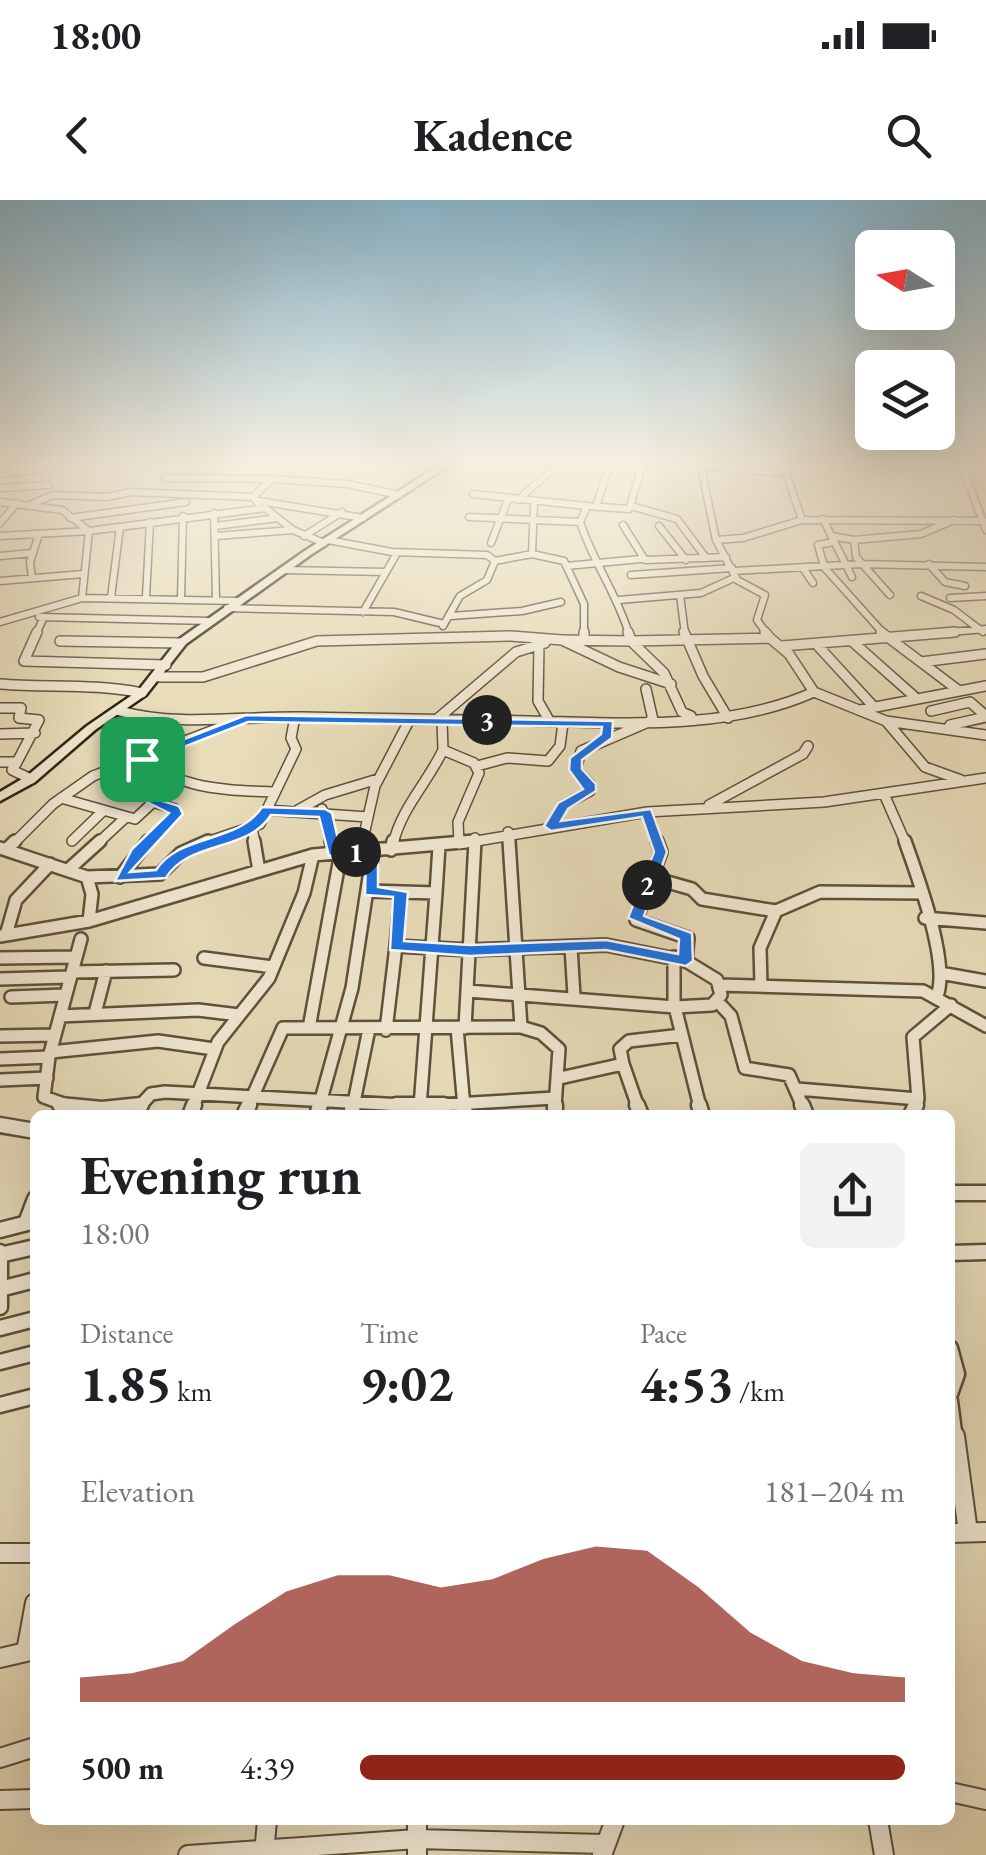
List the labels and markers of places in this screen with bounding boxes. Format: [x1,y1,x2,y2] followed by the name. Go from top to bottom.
[462,695,512,745] pin: 3
[100,717,185,802] pin
[331,827,381,877] pin: 1
[622,860,672,910] pin: 2

